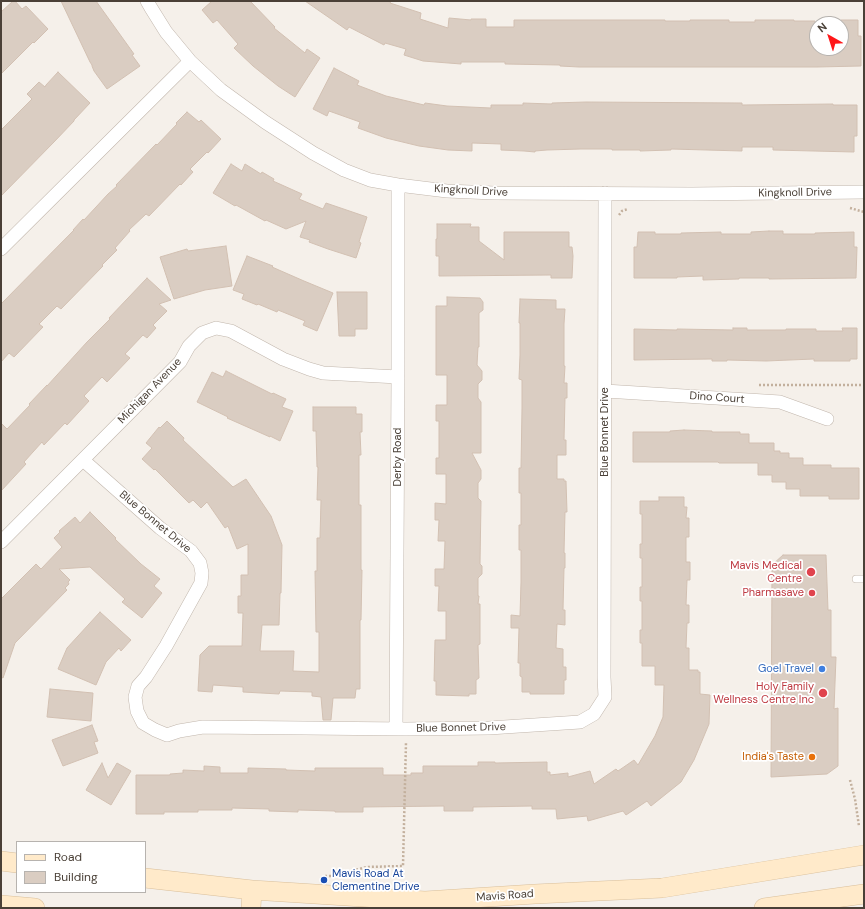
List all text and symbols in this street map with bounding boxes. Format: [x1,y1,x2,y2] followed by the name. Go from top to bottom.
[809,16,849,56] north arrow
[815,19,830,35] text: N
[434,182,508,200] street label: Kingknoll Drive
[758,186,832,200] street label: Kingknoll Drive
[115,356,185,426] street label: Michigan Avenue
[598,387,612,477] street label: Blue Bonnet Drive
[689,389,745,407] street label: Dino Court
[391,428,405,486] street label: Derby Road
[116,488,194,556] street label: Blue Bonnet Drive
[730,559,802,585] place label: Mavis Medical Centre
[805,566,817,578] marker: Mavis Medical Centre
[742,586,804,600] place label: Pharmasave
[807,588,817,598] marker: Pharmasave
[758,662,814,676] place label: Goel Travel
[817,664,827,674] marker: Goel Travel
[713,680,814,706] place label: Holy Family Wellness Centre Inc
[817,687,829,699] marker: Holy Family Wellness Centre Inc
[416,721,506,735] street label: Blue Bonnet Drive
[742,750,804,764] place label: India's Taste
[807,752,817,762] marker: India's Taste
[16,841,146,893] legend
[54,849,82,865] text: Road
[332,867,419,893] place label: Mavis Road At Clementine Drive
[54,869,98,885] text: Building
[319,875,329,885] marker: Mavis Road At Clementine Drive
[476,887,534,905] street label: Mavis Road

